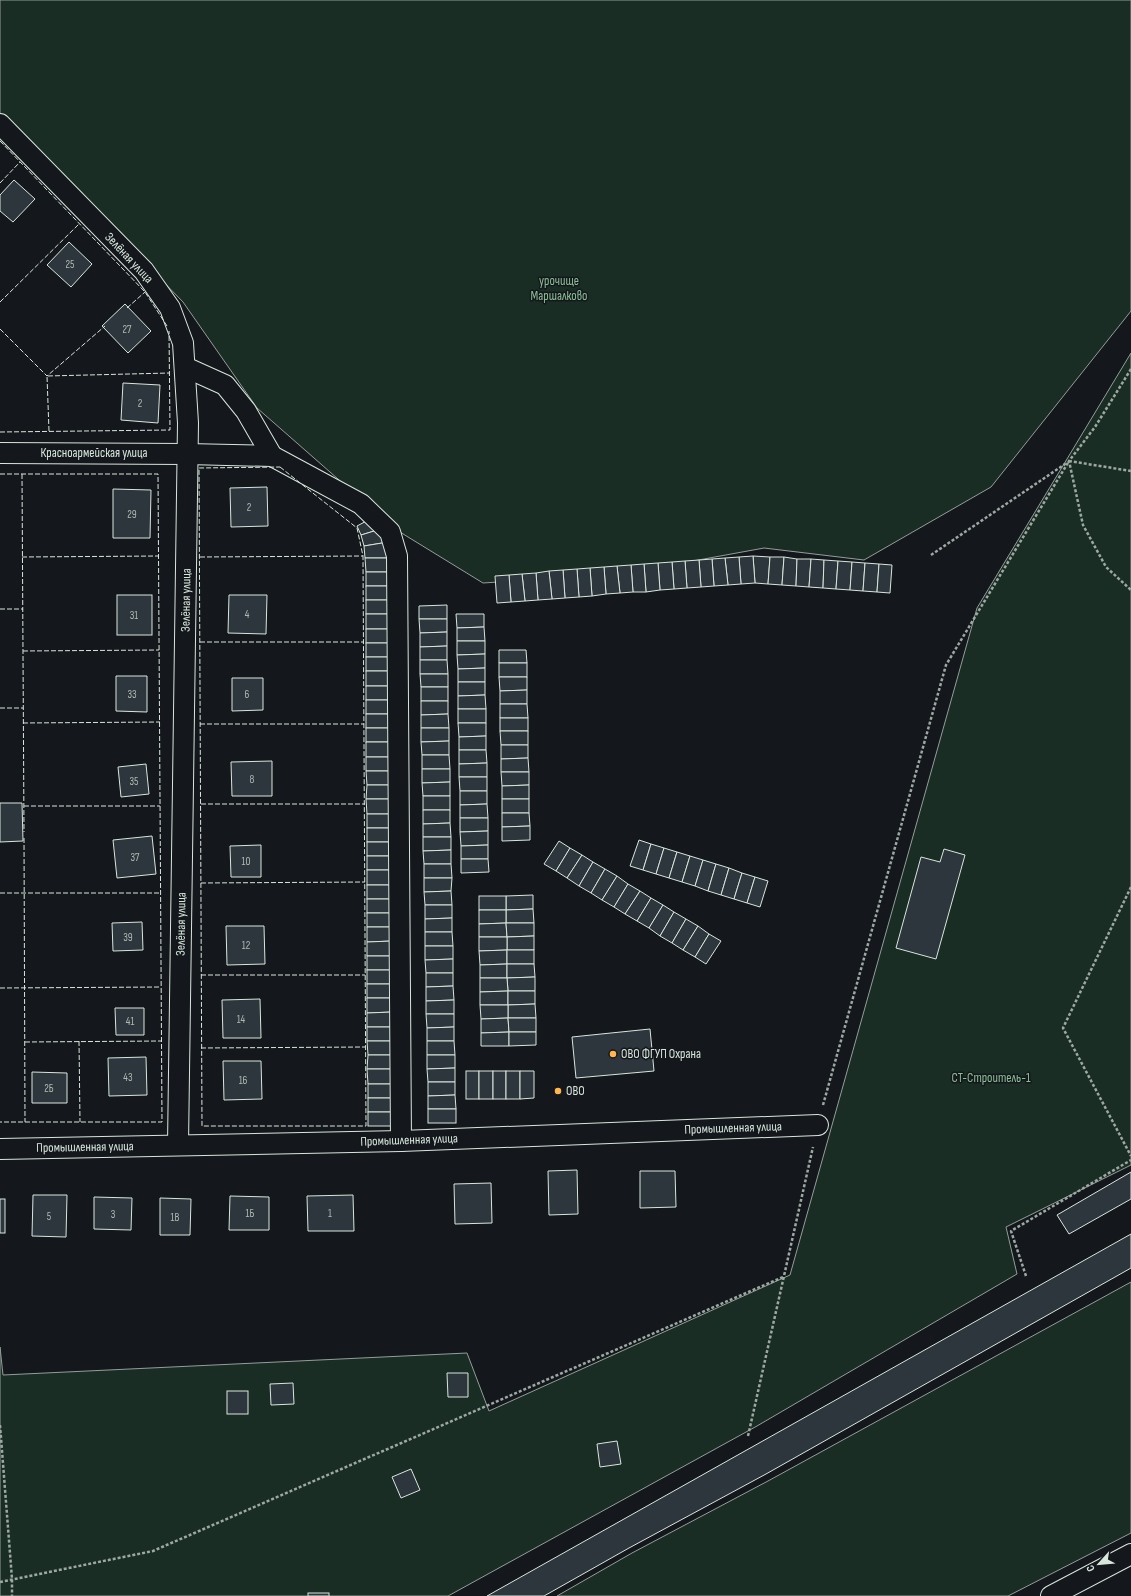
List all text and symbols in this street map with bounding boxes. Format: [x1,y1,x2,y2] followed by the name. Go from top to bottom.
[101,229,157,287] street label: Зелёная улица
[66,258,74,271] house number: 25
[531,273,587,304] park label: урочище Маршалково
[123,323,132,336] house number: 27
[138,397,143,410] house number: 2
[40,445,148,461] street label: Красноармейская улица
[247,501,252,514] house number: 2
[127,508,137,521] house number: 29
[177,568,195,632] street label: Зелёная улица
[245,608,250,621] house number: 4
[130,609,138,622] house number: 31
[127,688,137,701] house number: 33
[245,688,250,701] house number: 6
[250,773,255,786] house number: 8
[129,775,139,788] house number: 35
[130,851,140,864] house number: 37
[242,855,250,868] house number: 10
[172,892,190,956] street label: Зелёная улица
[123,931,133,944] house number: 39
[242,939,251,952] house number: 12
[237,1013,246,1026] house number: 14
[126,1015,134,1028] house number: 41
[621,1046,701,1062] place label: ОВО ФГУП Охрана
[608,1049,618,1059] marker: ОВО ФГУП Охрана
[951,1070,1031,1086] park label: СТ-Строитель-1
[123,1071,133,1084] house number: 43
[239,1074,248,1087] house number: 16
[44,1082,54,1095] house number: 2Б
[566,1083,585,1099] place label: ОВО
[553,1086,563,1096] marker: ОВО
[684,1118,782,1138] street label: Промышленная улица
[360,1130,458,1150] street label: Промышленная улица
[36,1138,134,1156] street label: Промышленная улица
[246,1207,255,1220] house number: 1Б
[328,1207,332,1220] house number: 1
[111,1208,116,1221] house number: 3
[47,1210,51,1223] house number: 5
[171,1211,180,1224] house number: 1В
[1079,1544,1119,1584] north arrow
[1083,1563,1098,1574] text: С

